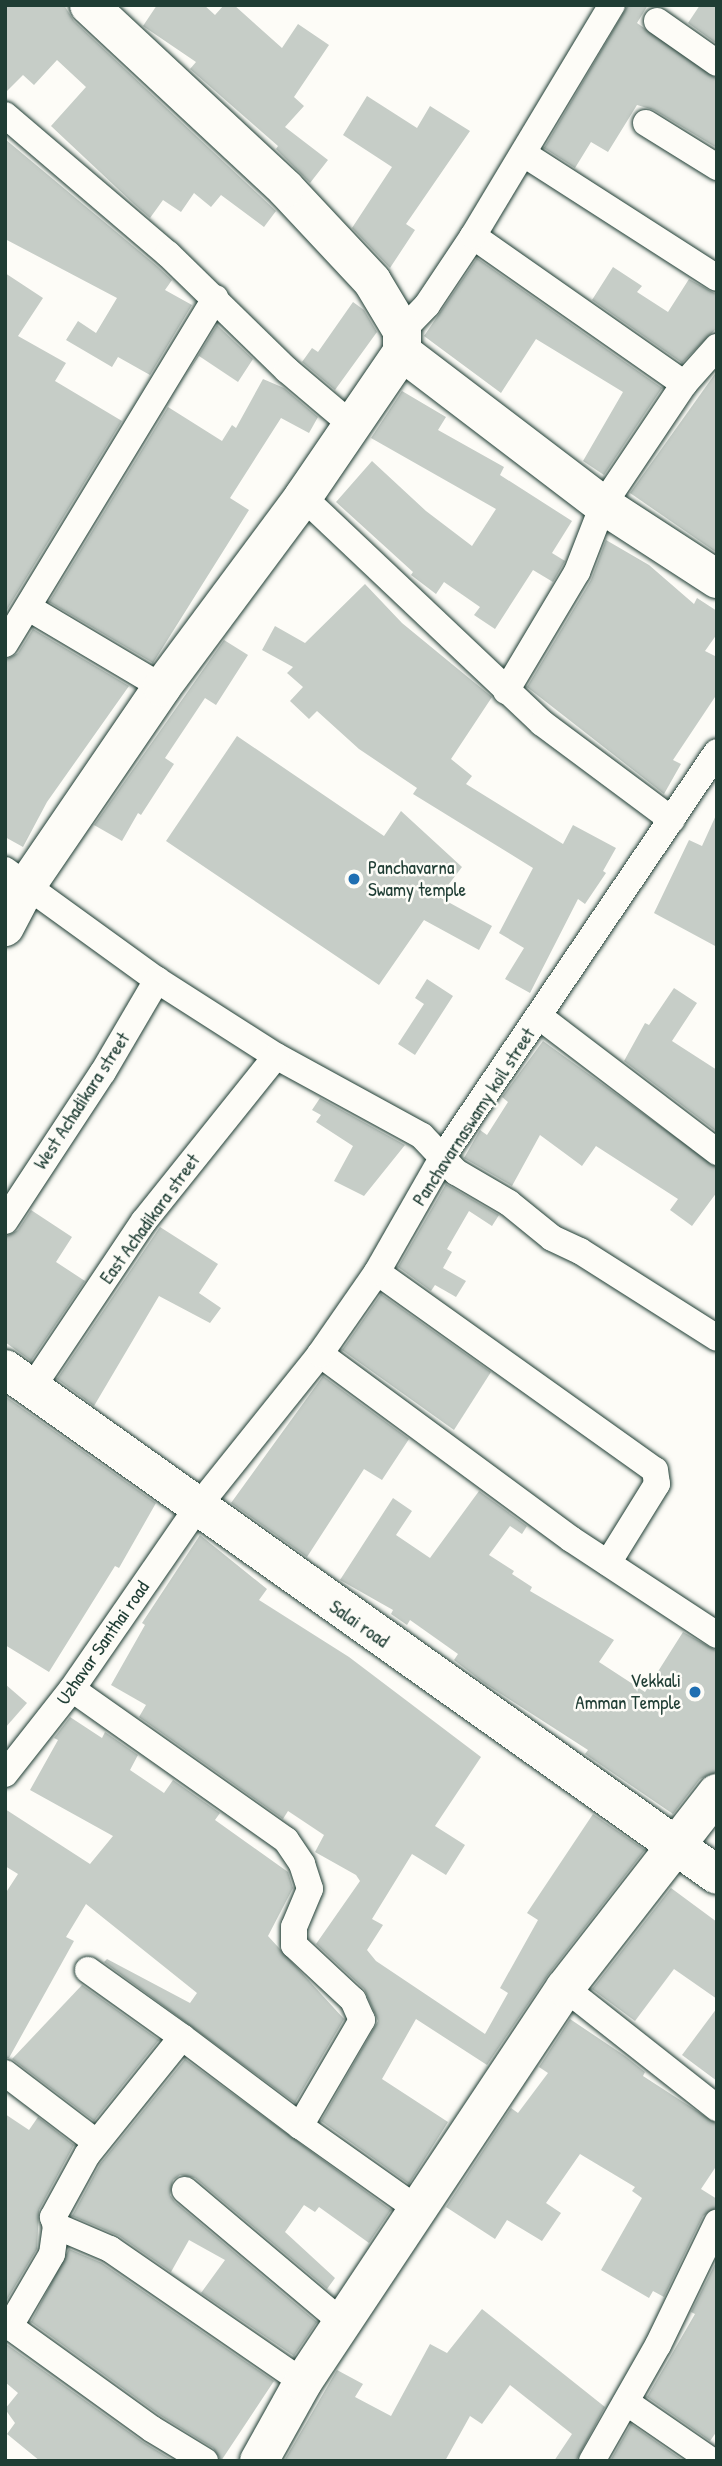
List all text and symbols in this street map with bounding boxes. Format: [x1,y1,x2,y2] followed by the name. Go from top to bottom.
[368,857,466,901] place label: Panchavarna Swamy temple
[346,871,362,887] marker: Panchavarna Swamy temple
[408,1024,540,1210] street label: Panchavarnaswamy koil street
[29,1028,135,1174] street label: West Achadikara street
[95,1150,205,1288] street label: East Achadikara street
[52,1577,154,1709] street label: Uzhavar Santhai road
[325,1595,393,1653] street label: Salai road
[575,1670,681,1714] place label: Vekkali Amman Temple
[687,1684,703,1700] marker: Vekkali Amman Temple

